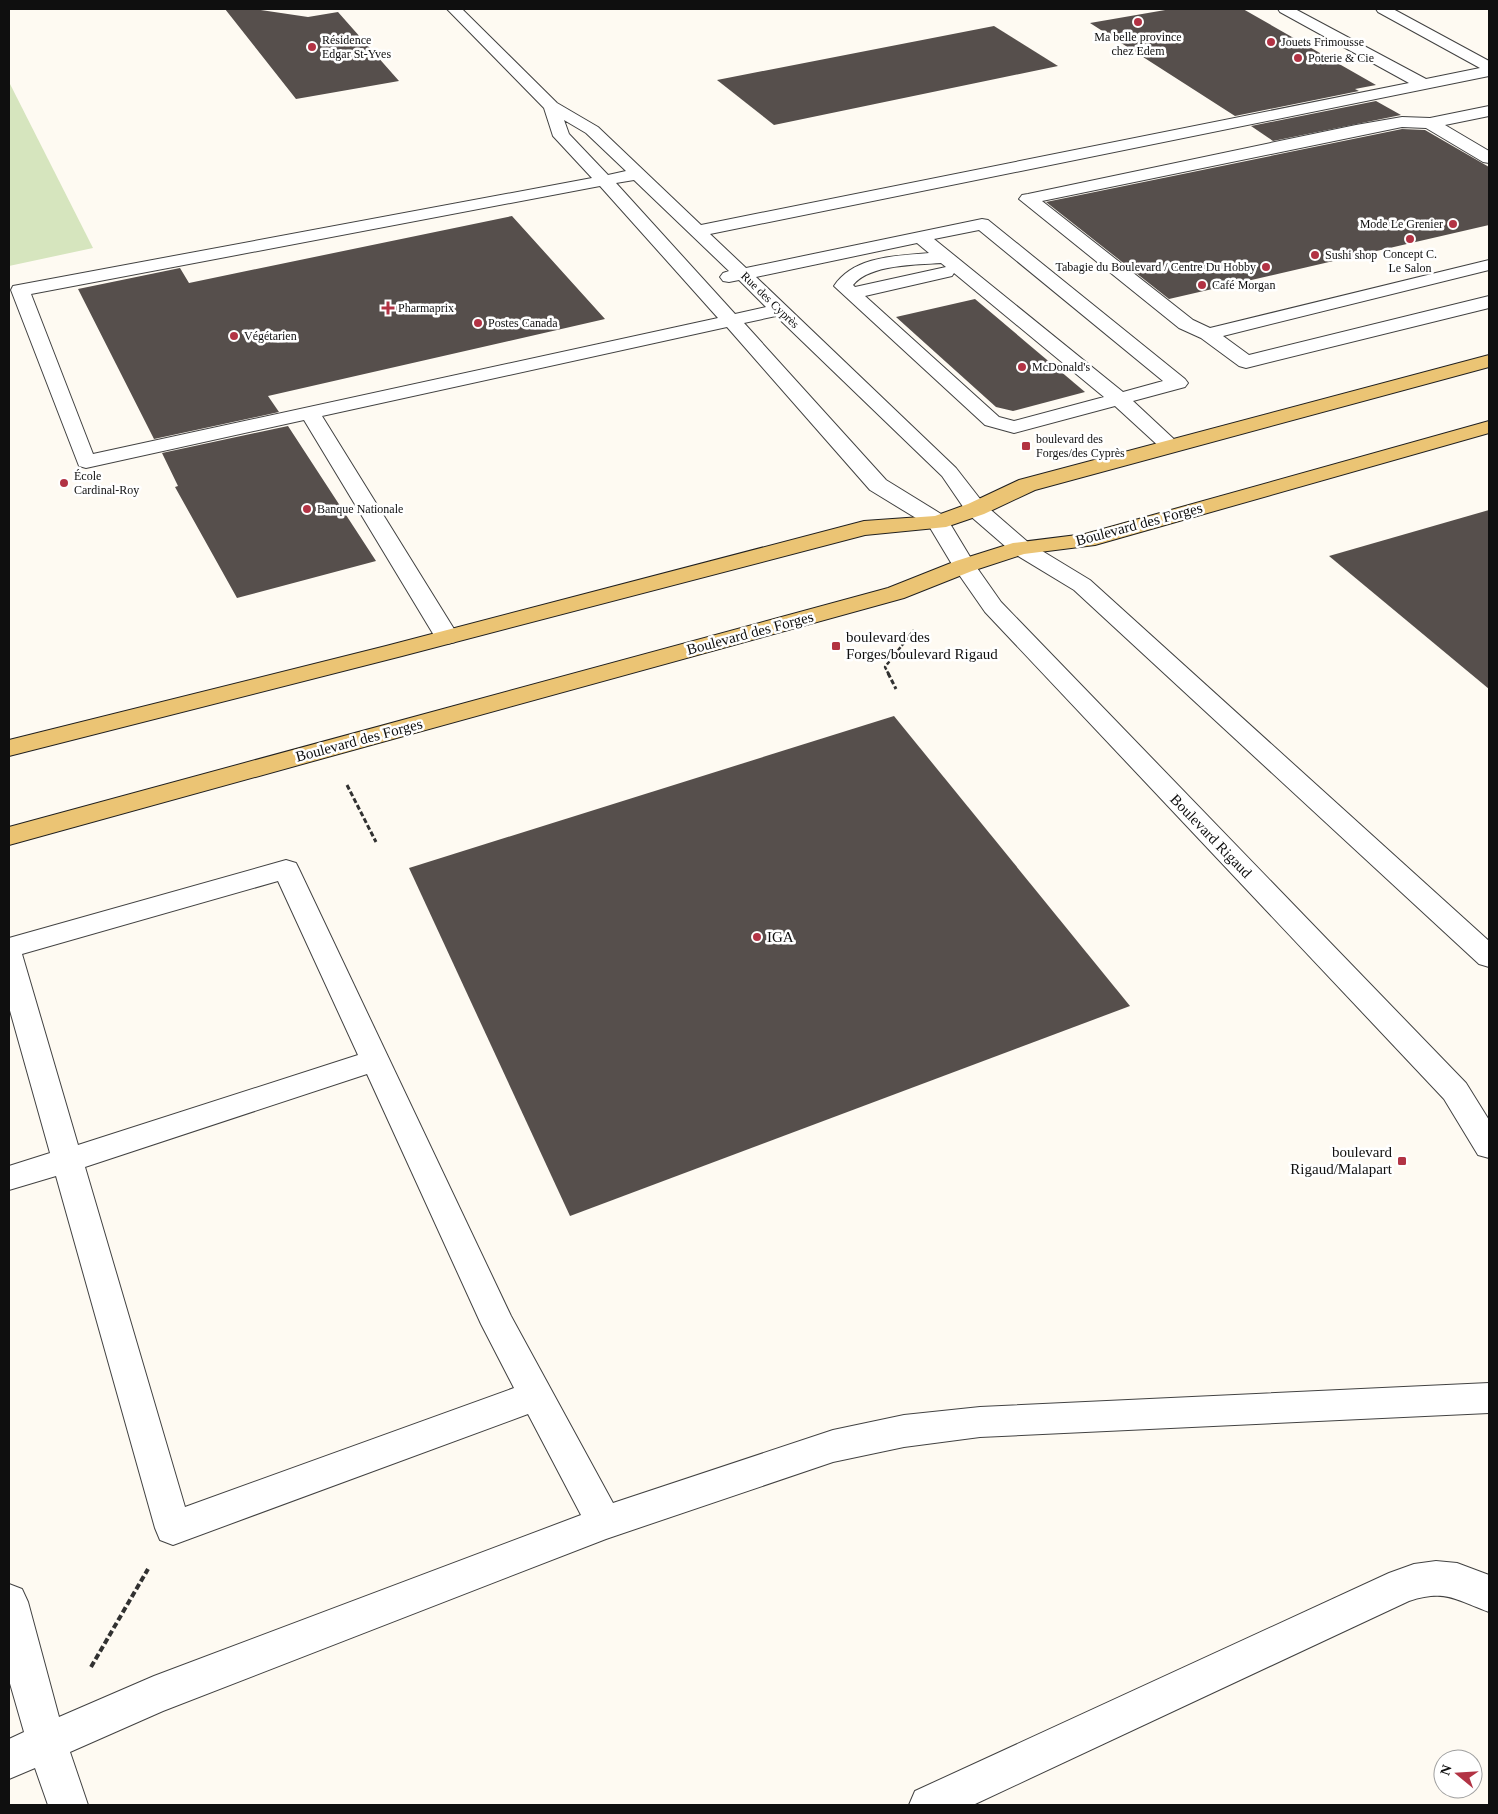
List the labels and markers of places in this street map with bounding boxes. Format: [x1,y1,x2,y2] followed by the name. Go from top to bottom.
[1132,16,1144,28] marker: Ma belle province chez Edem
[1094,30,1182,58] place label: Ma belle province chez Edem
[322,33,391,61] place label: Résidence Edgar St-Yves
[1281,35,1364,49] place label: Jouets Frimousse
[1265,36,1277,48] marker: Jouets Frimousse
[306,41,318,53] marker: Résidence Edgar St-Yves
[1308,51,1374,65] place label: Poterie & Cie
[1292,52,1304,64] marker: Poterie & Cie
[1360,217,1443,231] place label: Mode Le Grenier
[1447,218,1459,230] marker: Mode Le Grenier
[1404,233,1416,245] marker: Concept C. Le Salon
[1383,247,1437,275] place label: Concept C. Le Salon
[1325,248,1377,262] place label: Sushi shop
[1309,249,1321,261] marker: Sushi shop
[1056,260,1256,274] place label: Tabagie du Boulevard / Centre Du Hobby
[1260,261,1272,273] marker: Tabagie du Boulevard / Centre Du Hobby
[1212,278,1275,292] place label: Café Morgan
[1196,279,1208,291] marker: Café Morgan
[398,301,454,315] place label: Pharmaprix
[382,302,394,314] marker: Pharmaprix
[488,316,558,330] place label: Postes Canada
[472,317,484,329] marker: Postes Canada
[244,329,297,343] place label: Végétarien
[228,330,240,342] marker: Végétarien
[1032,360,1090,374] place label: McDonald's
[1016,361,1028,373] marker: McDonald's
[1036,432,1125,460] place label: boulevard des Forges/des Cyprès
[1020,440,1032,452] marker: boulevard des Forges/des Cyprès
[74,469,139,497] place label: École Cardinal-Roy
[58,477,70,489] marker: École Cardinal-Roy
[317,502,403,516] place label: Banque Nationale
[301,503,313,515] marker: Banque Nationale
[846,629,998,662] place label: boulevard des Forges/boulevard Rigaud
[830,640,842,652] marker: boulevard des Forges/boulevard Rigaud
[767,929,794,945] place label: IGA
[751,931,763,943] marker: IGA
[1290,1144,1393,1177] place label: boulevard Rigaud/Malapart
[1396,1155,1408,1167] marker: boulevard Rigaud/Malapart

